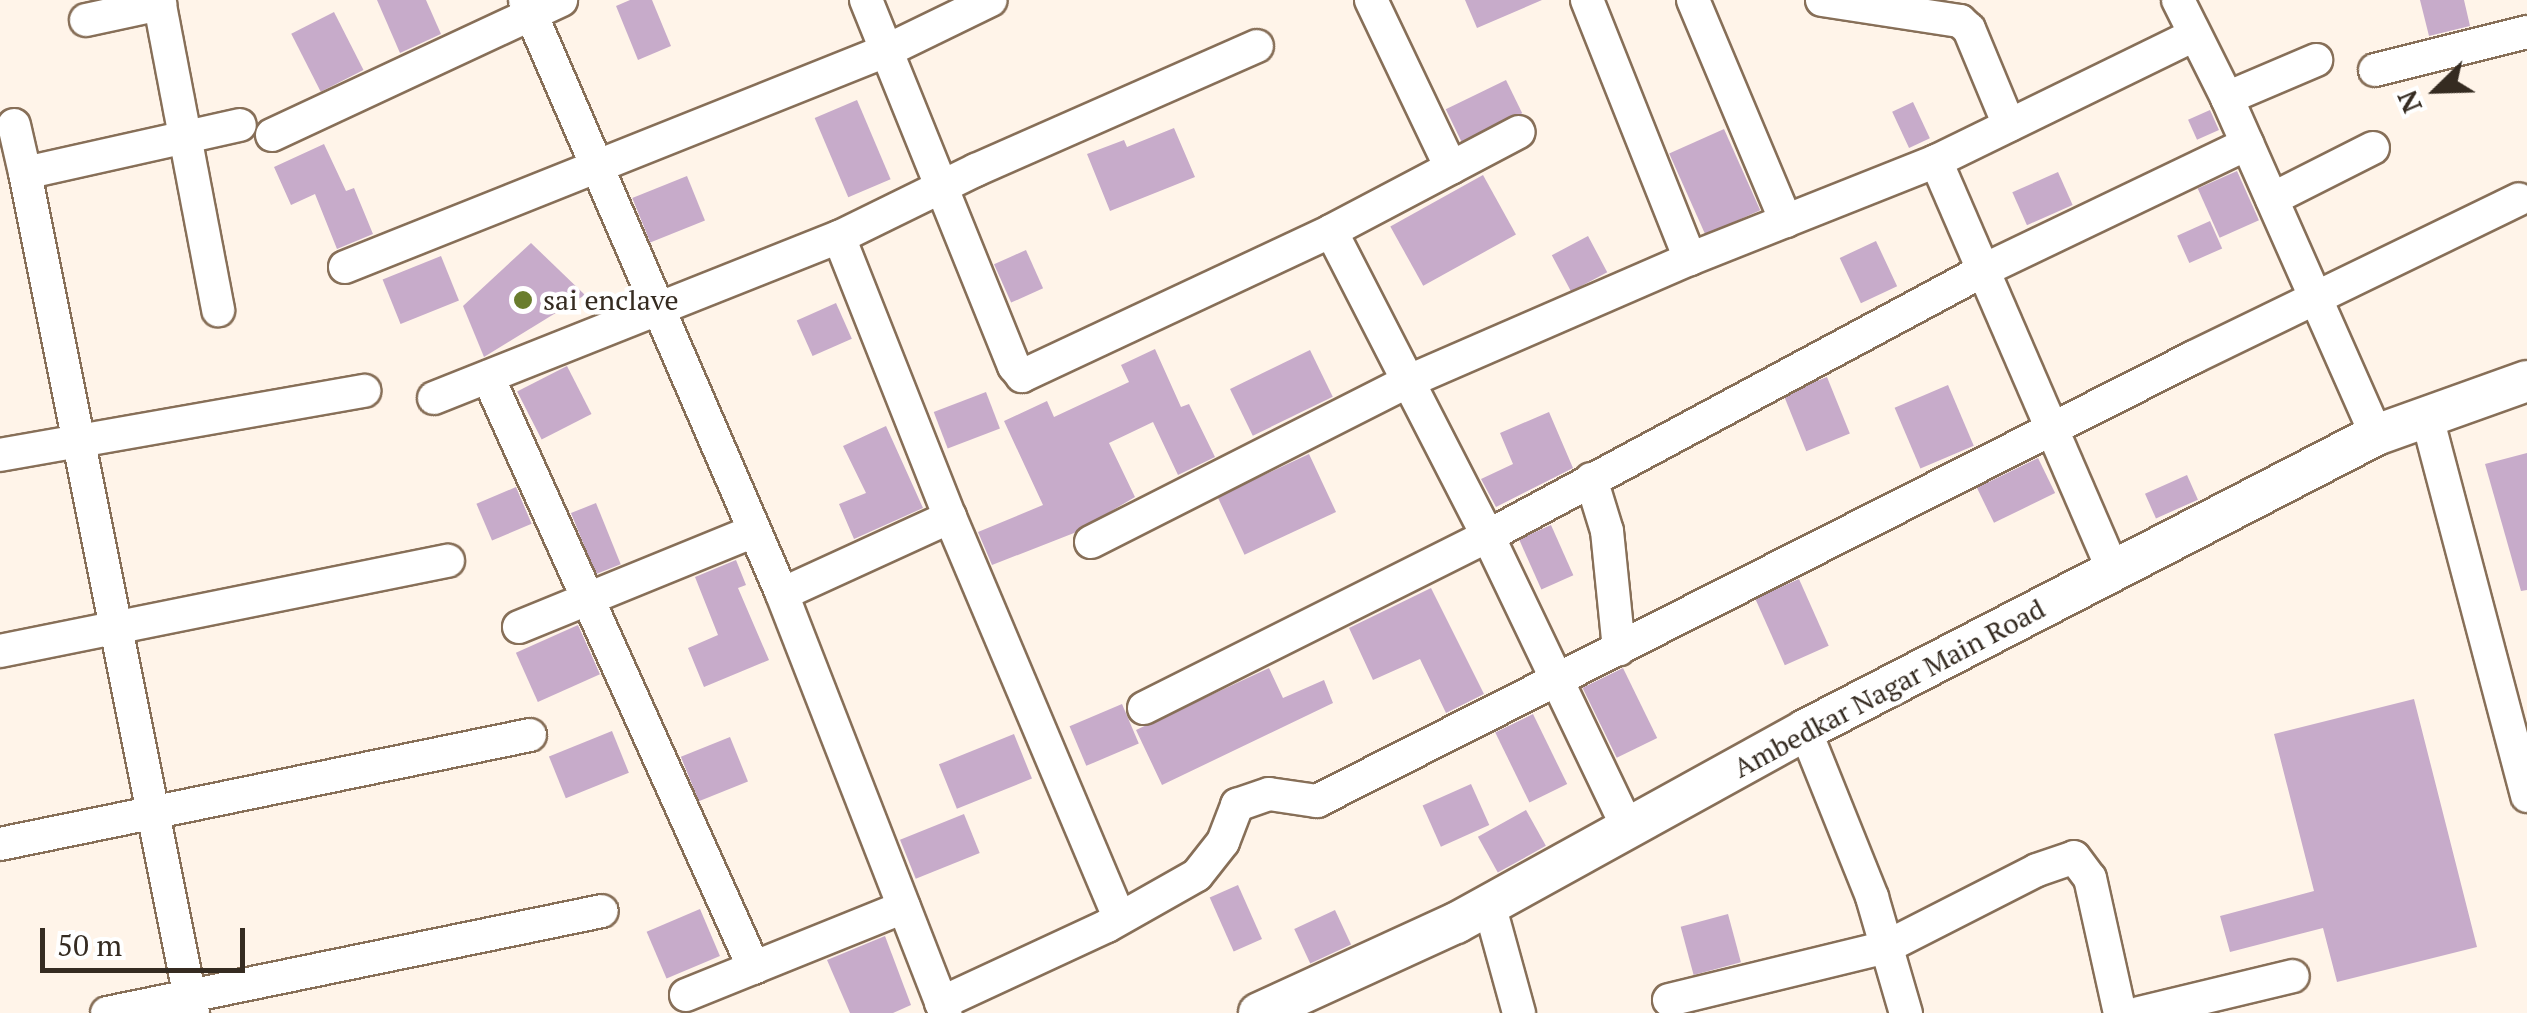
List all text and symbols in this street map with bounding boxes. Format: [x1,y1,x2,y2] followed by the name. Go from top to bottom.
[2387,40,2487,140] north arrow
[2388,85,2430,119] text: N
[543,283,679,317] place label: sai enclave
[512,289,534,311] marker: sai enclave
[1727,591,2051,785] street label: Ambedkar Nagar Main Road
[45,908,250,970] scale bar
[57,925,122,965] text: 50 m

